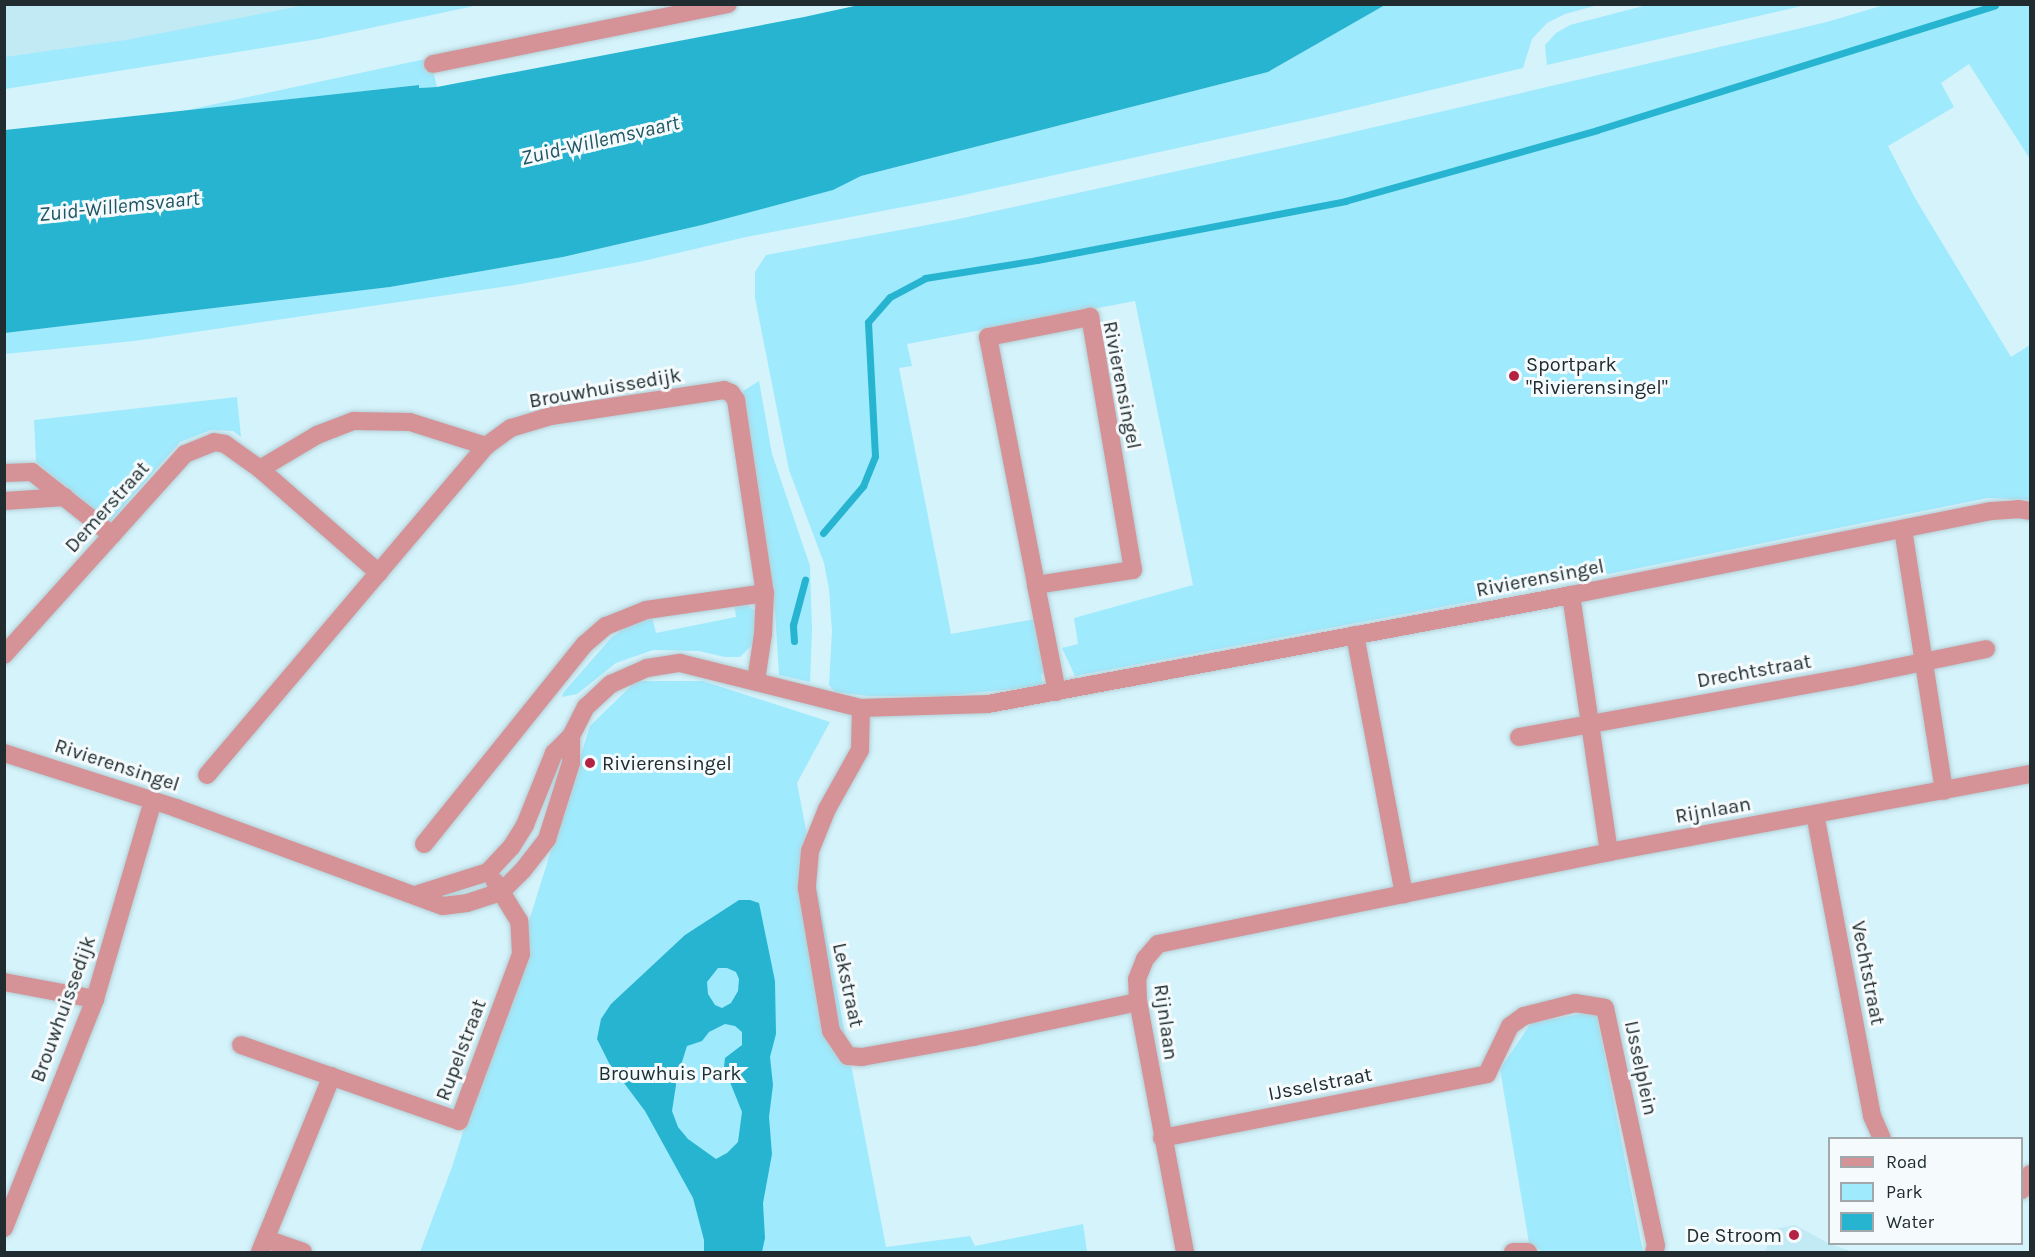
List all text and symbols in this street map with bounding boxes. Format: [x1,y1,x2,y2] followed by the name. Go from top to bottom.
[518,110,682,170] water label: Zuid-Willemsvaart
[37,185,201,227] water label: Zuid-Willemsvaart
[1098,319,1146,451] street label: Rivierensingel
[1526,352,1668,399] place label: Sportpark "Rivierensingel"
[527,363,683,413] street label: Brouwhuissedijk
[1507,369,1521,383] marker: Sportpark "Rivierensingel"
[60,456,154,558] street label: Demerstraat
[1474,554,1606,602] street label: Rivierensingel
[1695,649,1813,693] street label: Drechtstraat
[52,734,182,796] street label: Rivierensingel
[602,751,732,775] place label: Rivierensingel
[583,756,597,770] marker: Rivierensingel
[1673,792,1753,828] street label: Rijnlaan
[1846,919,1890,1027] street label: Vechtstraat
[25,933,101,1085] street label: Brouwhuissedijk
[827,941,869,1029] street label: Lekstraat
[1149,983,1183,1061] street label: Rijnlaan
[431,996,491,1104] street label: Rupelstraat
[1619,1018,1663,1118] street label: IJsselplein
[598,1061,742,1085] park label: Brouwhuis Park
[1266,1062,1374,1106] street label: IJsselstraat
[1828,1137,2023,1245] legend
[1886,1151,1927,1173] text: Road
[1886,1181,1923,1203] text: Park
[1886,1211,1934,1233] text: Water
[1686,1223,1782,1247] place label: De Stroom
[1787,1228,1801,1242] marker: De Stroom

